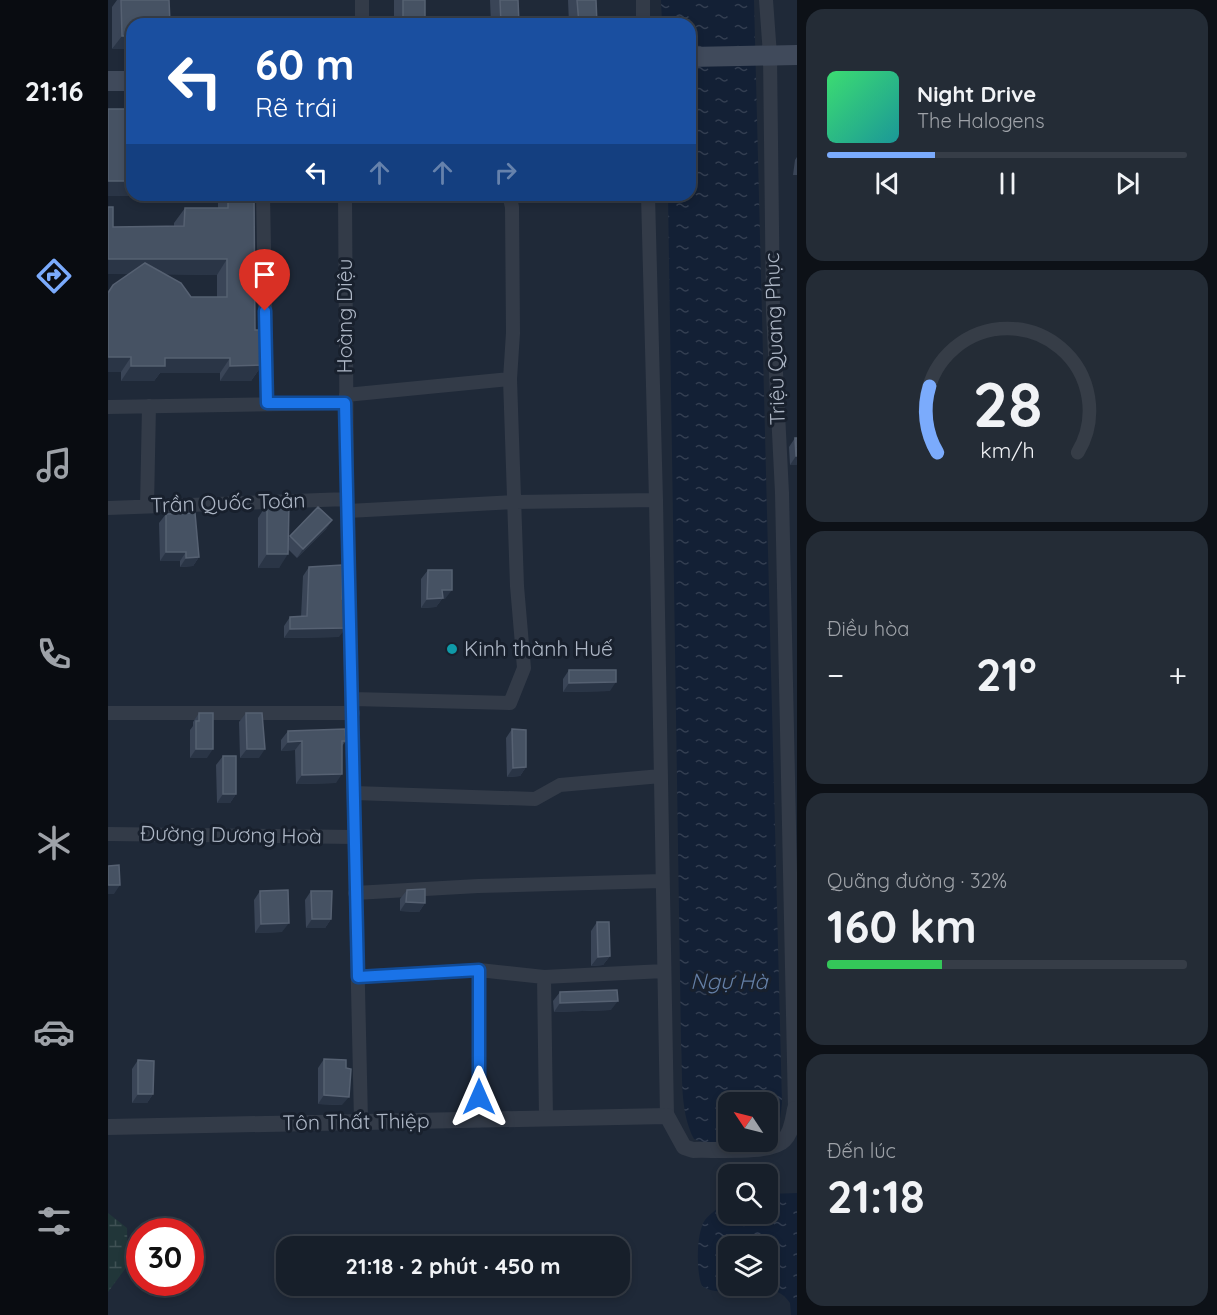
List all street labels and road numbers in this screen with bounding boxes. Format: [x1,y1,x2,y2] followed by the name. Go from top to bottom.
[758,252,790,426] street label: Triệu Quang Phục
[331,259,357,373] street label: Hoàng Diệu
[150,486,306,518] street label: Trần Quốc Toản
[140,819,322,849] street label: Đường Dương Hoà
[282,1107,430,1135] street label: Tôn Thất Thiệp

